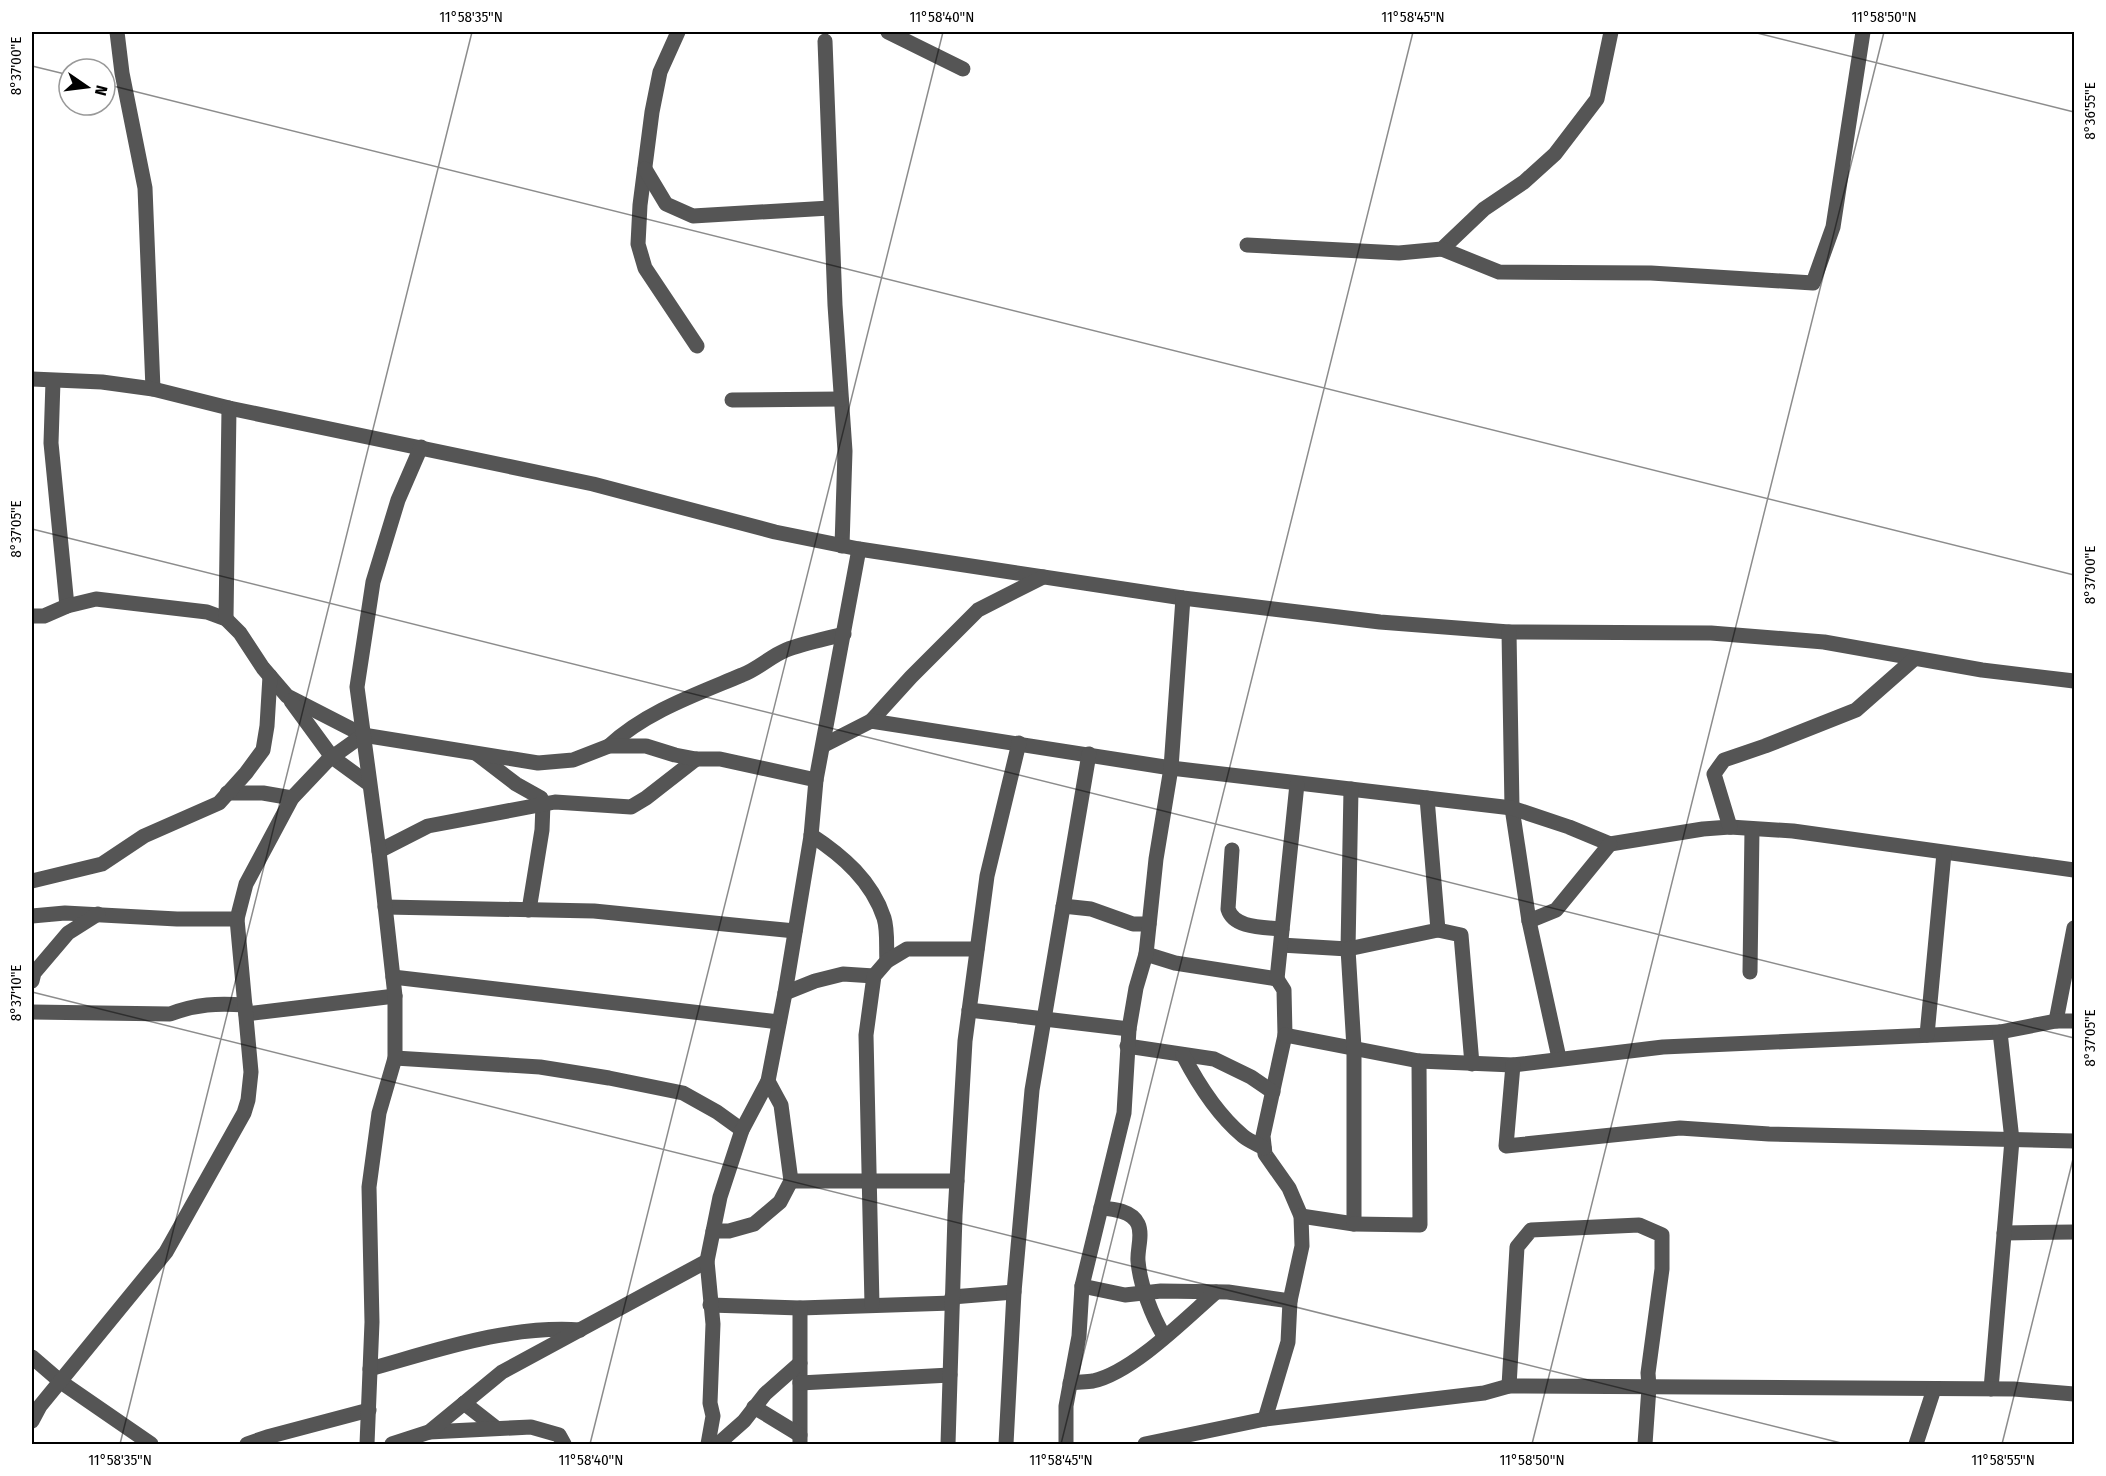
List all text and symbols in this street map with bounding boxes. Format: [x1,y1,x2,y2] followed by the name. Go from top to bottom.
[439,8,503,26] text: 11°58'35"N
[910,8,974,26] text: 11°58'40"N
[1381,8,1445,26] text: 11°58'45"N
[1851,8,1917,26] text: 11°58'50"N
[7,37,25,95] text: 8°37'00"E
[57,57,117,117] north arrow
[2081,82,2099,140] text: 8°36'55"E
[91,84,111,97] text: N
[7,500,25,558] text: 8°37'05"E
[2081,546,2099,604] text: 8°37'00"E
[7,965,25,1021] text: 8°37'10"E
[2081,1009,2099,1067] text: 8°37'05"E
[88,1451,152,1469] text: 11°58'35"N
[559,1451,623,1469] text: 11°58'40"N
[1029,1451,1093,1469] text: 11°58'45"N
[1499,1451,1565,1469] text: 11°58'50"N
[1971,1451,2035,1469] text: 11°58'55"N

